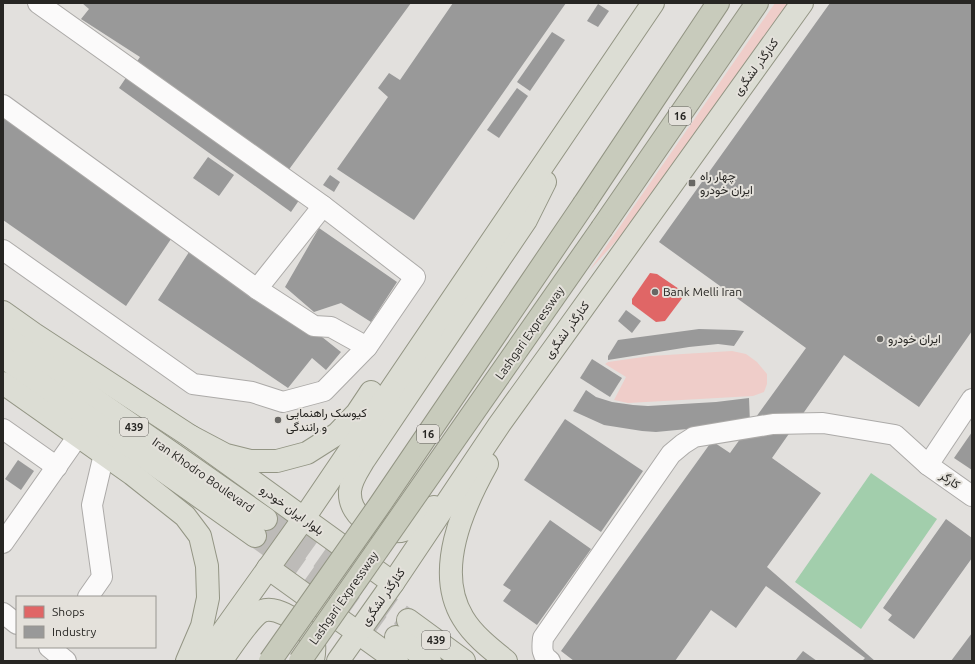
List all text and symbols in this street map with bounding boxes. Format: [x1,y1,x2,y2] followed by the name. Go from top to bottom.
[731,36,782,99] street label: کنارگذر لشگری
[669,107,691,125] road number: 16
[700,169,753,198] place label: چهار راه ایران خودرو
[687,178,697,188] marker: چهار راه ایران خودرو
[493,284,567,382] street label: Lashgari Expressway
[663,285,742,298] place label: Bank Melli Iran
[650,287,660,297] marker: Bank Melli Iran
[542,299,593,362] street label: کنارگذر لشگری
[888,332,941,347] place label: ایران خودرو
[875,334,885,344] marker: ایران خودرو
[286,406,367,435] place label: کیوسک راهنمایی و رانندگی
[273,415,283,425] marker: کیوسک راهنمایی و رانندگی
[120,418,148,436] road number: 439
[417,425,439,443] road number: 16
[150,435,256,515] street label: Iran Khodro Boulevard
[936,468,963,493] street label: کارگر
[257,482,327,539] street label: بلوار ایران خودرو
[307,549,381,647] street label: Lashgari Expressway
[358,566,409,629] street label: کنارگذر لشگری
[16,596,156,648] legend
[52,605,84,618] text: Shops
[52,625,97,638] text: Industry
[422,631,450,649] road number: 439

